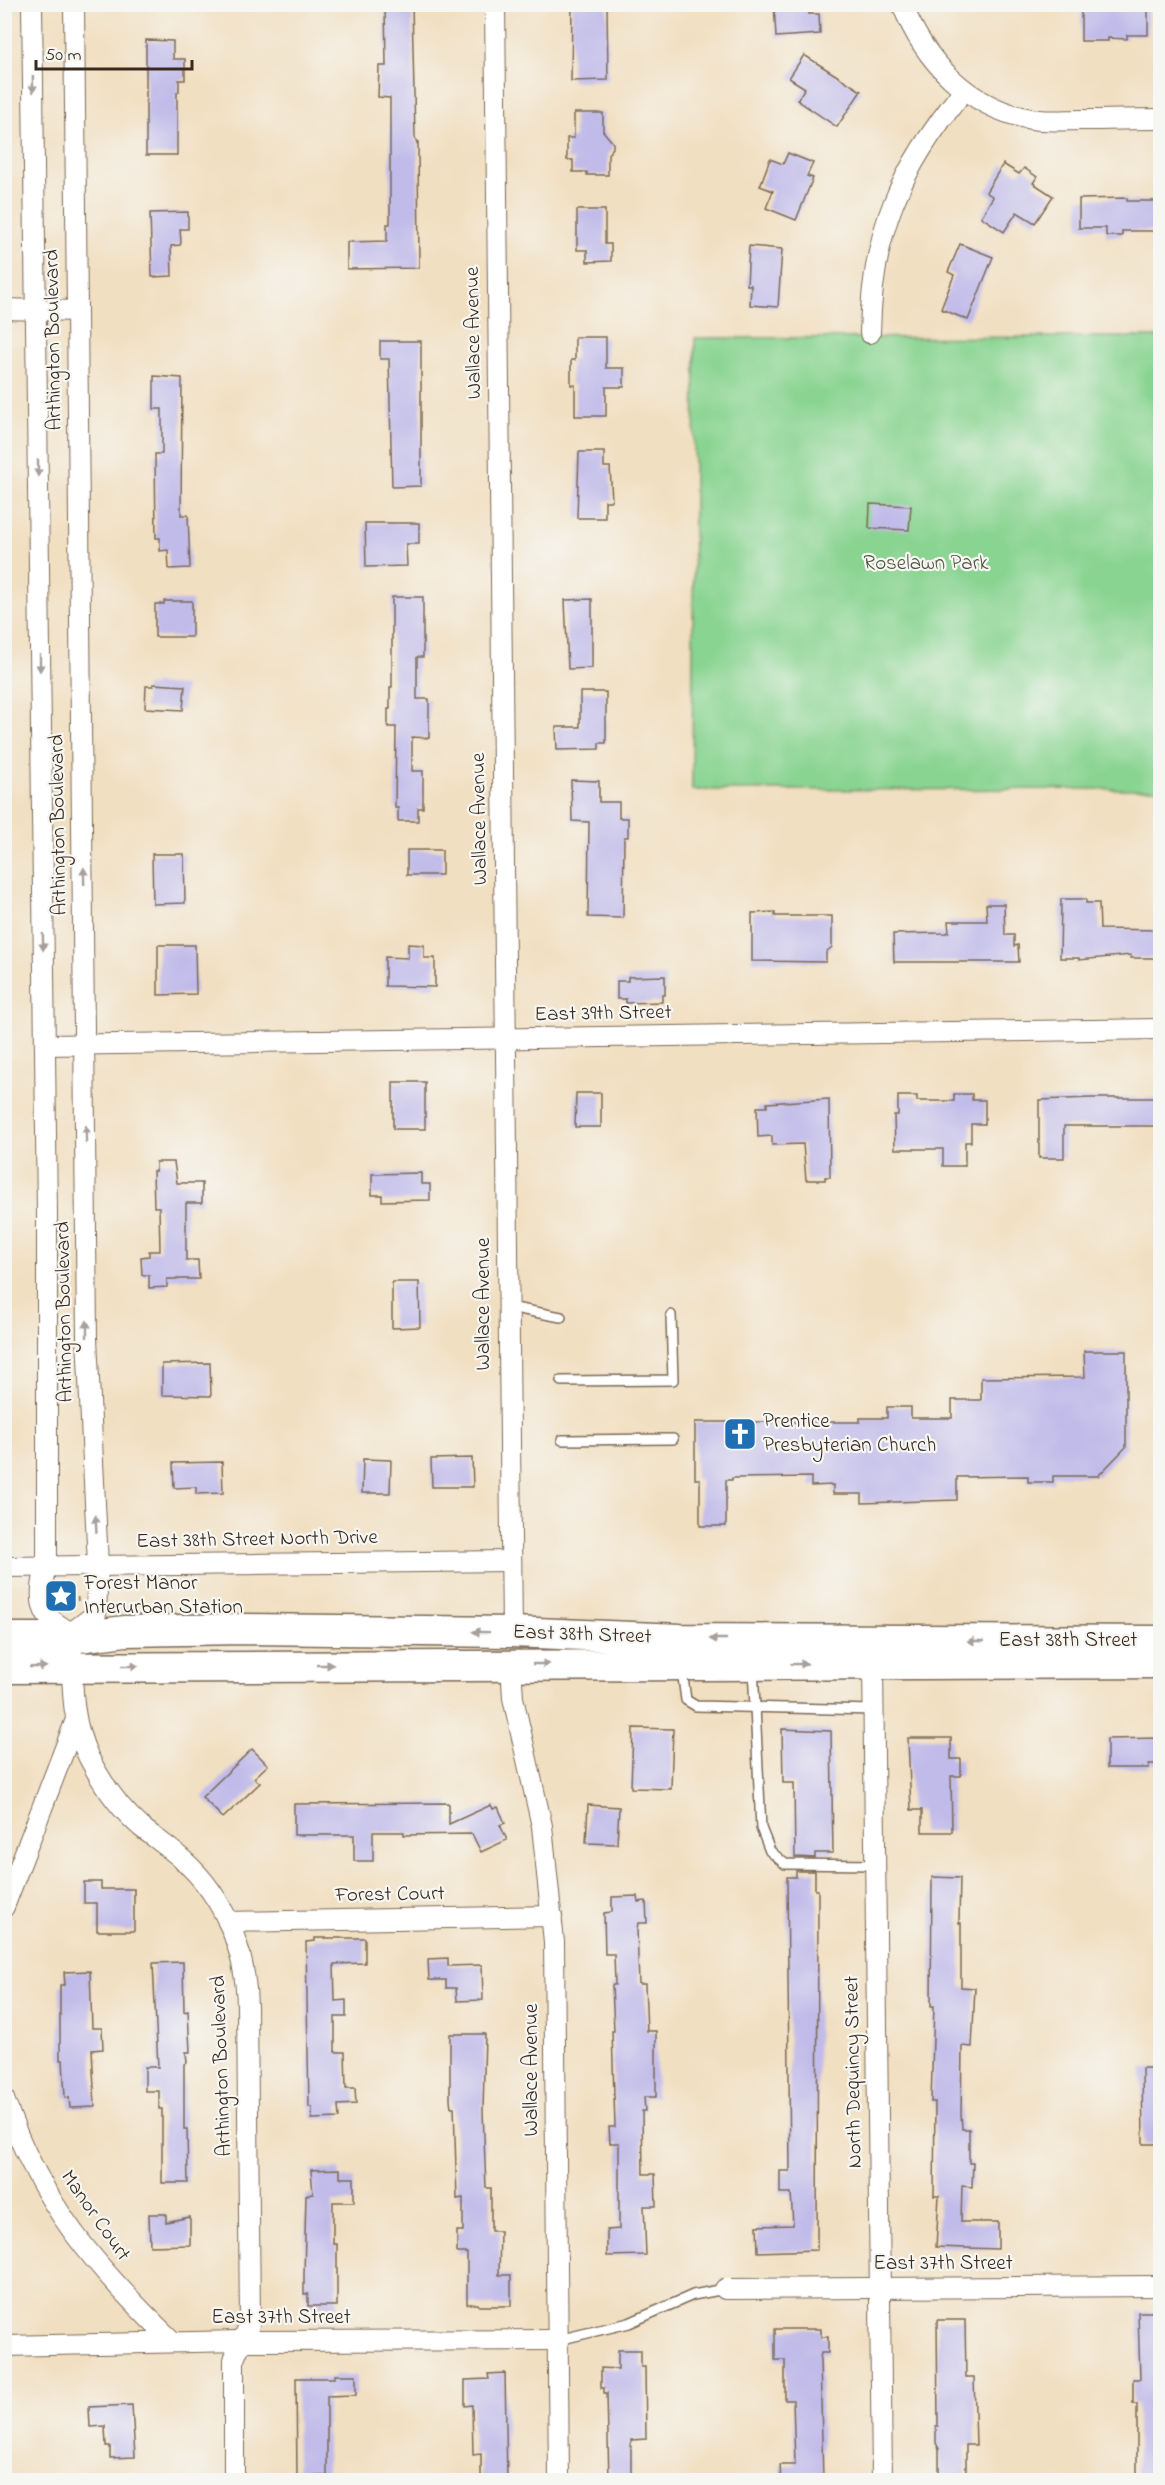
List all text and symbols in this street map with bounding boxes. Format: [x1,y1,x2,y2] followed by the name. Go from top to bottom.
[36,33,192,71] scale bar
[45,43,82,69] text: 50 m
[28,74,38,93] one-way arrow
[37,249,73,431] street label: Arthington Boulevard
[458,266,490,400] street label: Wallace Avenue
[33,458,43,477] one-way arrow
[864,549,989,579] park label: Roselawn Park
[35,653,45,672] one-way arrow
[42,734,78,916] street label: Arthington Boulevard
[464,752,496,886] street label: Wallace Avenue
[79,867,89,886] one-way arrow
[39,932,48,951] one-way arrow
[534,998,672,1030] street label: East 39th Street
[81,1125,91,1144] one-way arrow
[48,1221,84,1403] street label: Arthington Boulevard
[469,1237,499,1370] street label: Wallace Avenue
[82,1320,92,1339] one-way arrow
[763,1407,936,1463] place label: Prentice Presbyterian Church
[722,1416,758,1452] church icon: Prentice Presbyterian Church
[92,1515,101,1534] one-way arrow
[136,1523,379,1557] street label: East 38th Street North Drive
[83,1569,243,1623] place label: Forest Manor Interurban Station
[43,1578,79,1614] place icon: Forest Manor Interurban Station
[512,1618,652,1652] street label: East 38th Street
[999,1626,1137,1656] street label: East 38th Street
[472,1627,491,1636] one-way arrow
[709,1634,728,1644] one-way arrow
[967,1636,986,1646] one-way arrow
[532,1659,551,1669] one-way arrow
[790,1659,809,1669] one-way arrow
[316,1660,335,1670] one-way arrow
[121,1661,140,1671] one-way arrow
[29,1662,48,1672] one-way arrow
[334,1879,445,1911] street label: Forest Court
[204,1975,242,2157] street label: Arthington Boulevard
[837,1975,873,2169] street label: North Dequincy Street
[517,2003,547,2136] street label: Wallace Avenue
[53,2164,137,2268] street label: Manor Court
[873,2249,1013,2279] street label: East 37th Street
[211,2303,351,2333] street label: East 37th Street

